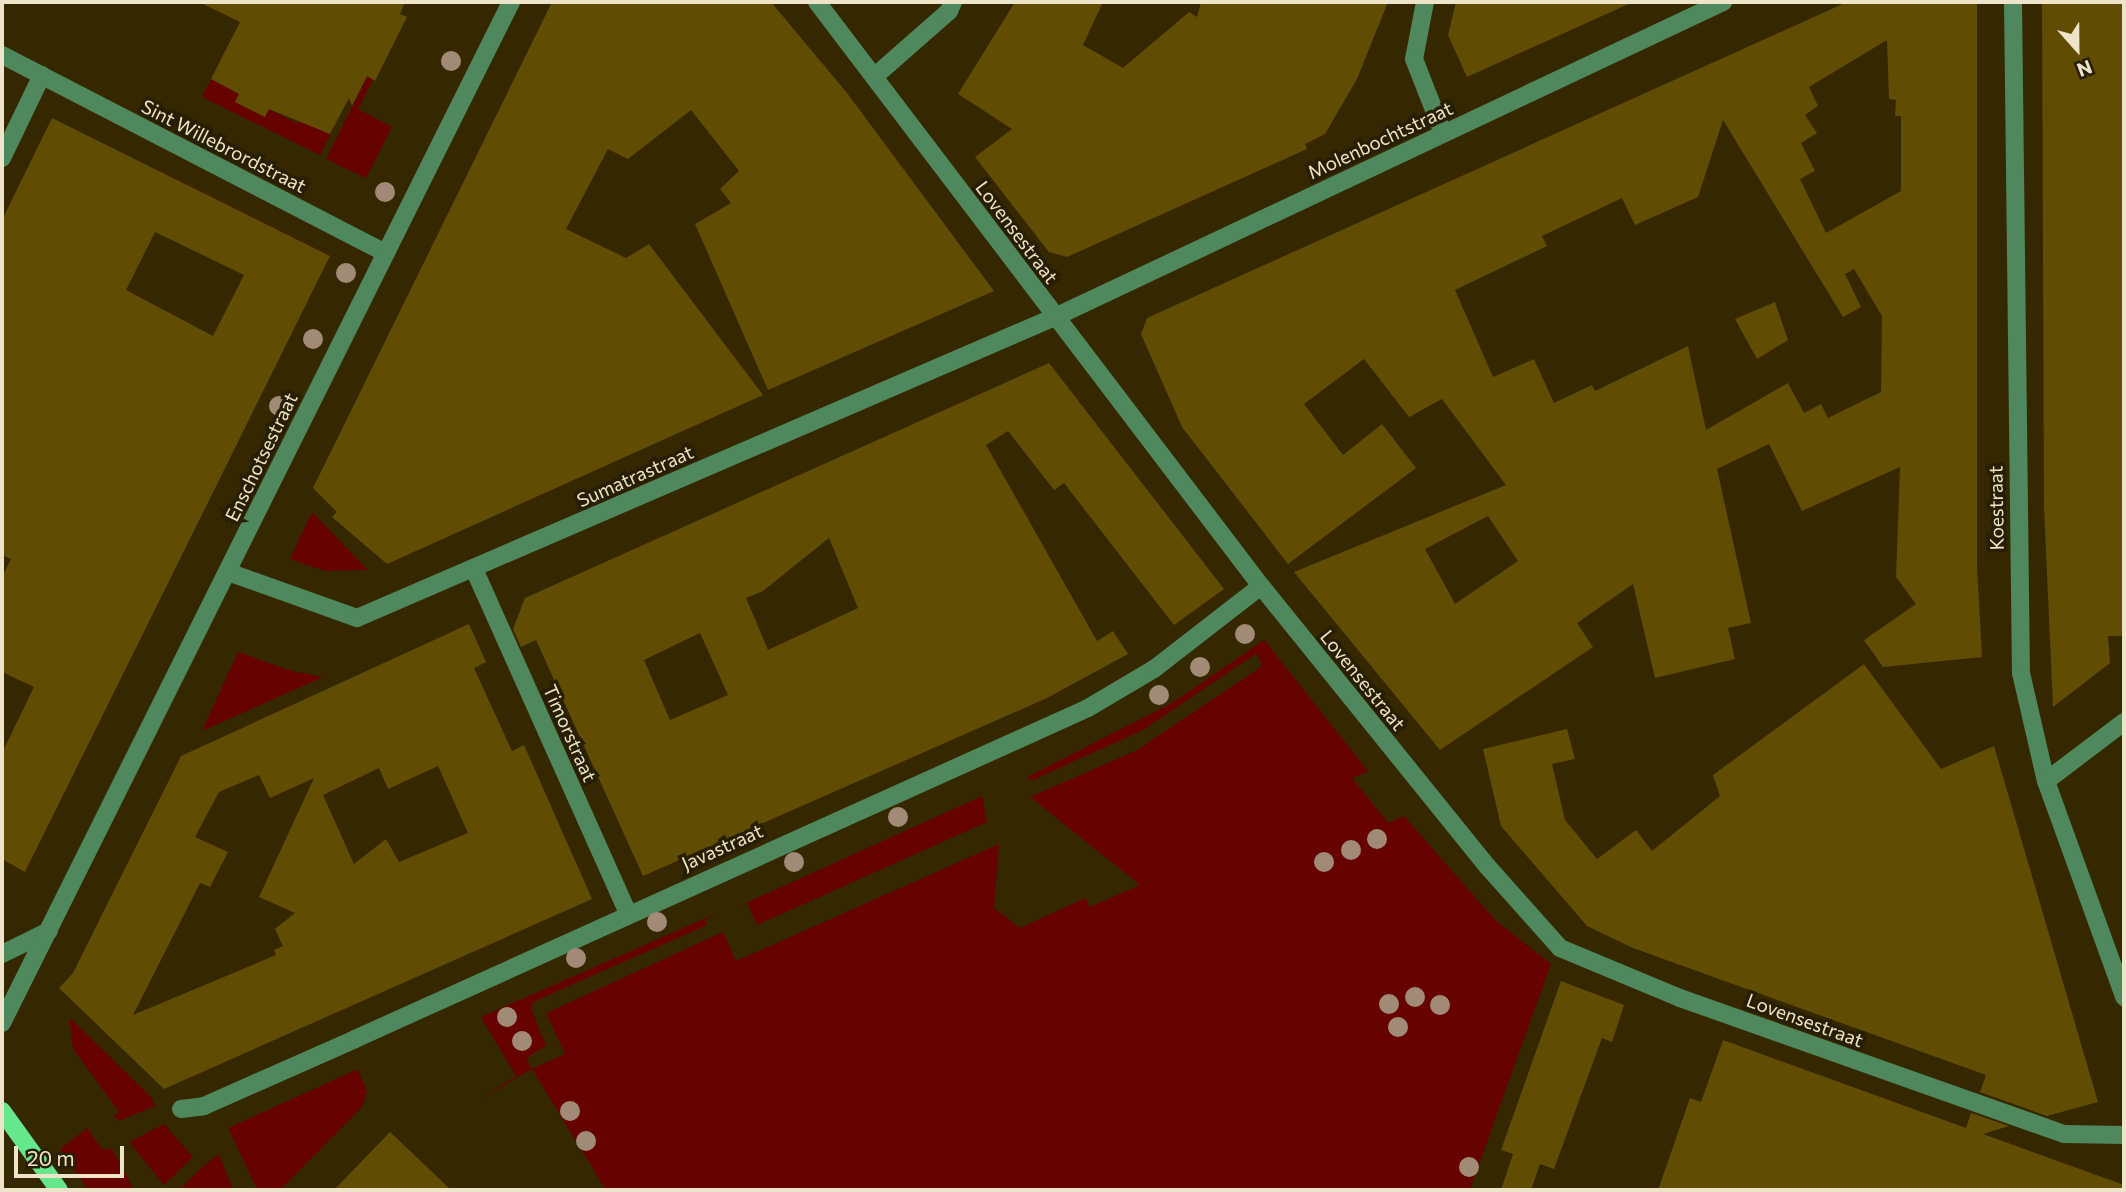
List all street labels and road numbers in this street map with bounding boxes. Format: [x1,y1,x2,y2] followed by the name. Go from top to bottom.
[138,95,310,197] street label: Sint Willebrordstraat
[1304,96,1456,184] street label: Molenbochtstraat
[971,176,1063,288] street label: Lovensestraat
[220,389,302,525] street label: Enschotsestraat
[573,440,697,512] street label: Sumatrastraat
[1984,465,2008,551] street label: Koestraat
[1316,625,1410,735] street label: Lovensestraat
[538,681,602,785] street label: Timorstraat
[678,819,766,875] street label: Javastraat
[1744,988,1866,1052] street label: Lovensestraat

